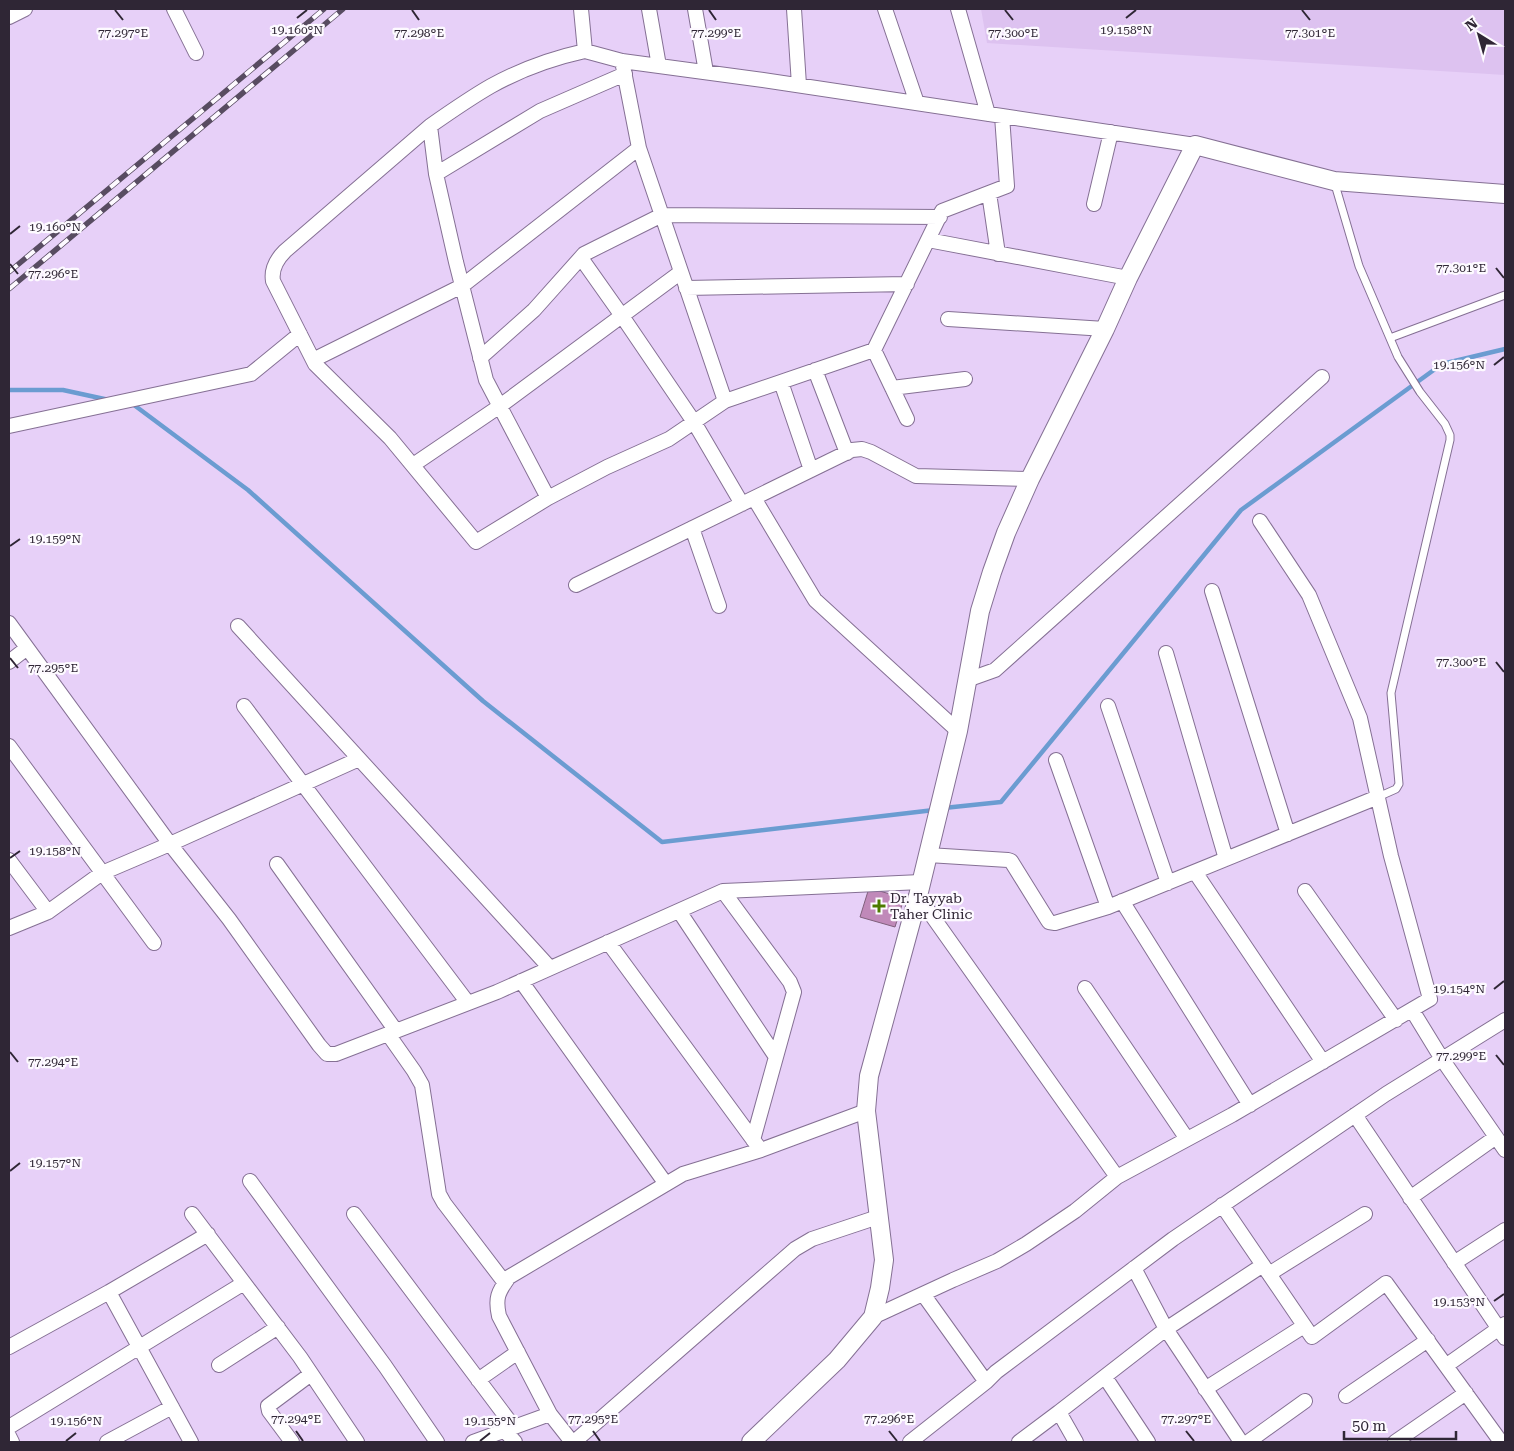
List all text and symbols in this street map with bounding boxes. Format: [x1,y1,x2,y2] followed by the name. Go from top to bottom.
[1454,10,1504,60] north arrow
[1462,15,1480,34] text: N
[271,23,323,37] text: 19.160°N
[1100,23,1152,37] text: 19.158°N
[98,26,148,40] text: 77.297°E
[394,26,444,40] text: 77.298°E
[691,26,741,40] text: 77.299°E
[988,26,1038,40] text: 77.300°E
[1285,26,1335,40] text: 77.301°E
[29,220,81,234] text: 19.160°N
[1436,261,1486,275] text: 77.301°E
[28,267,78,281] text: 77.296°E
[1433,358,1485,372] text: 19.156°N
[29,532,81,546] text: 19.159°N
[1436,655,1486,669] text: 77.300°E
[28,661,78,675] text: 77.295°E
[29,844,81,858] text: 19.158°N
[890,890,972,922] place label: Dr. Tayyab Taher Clinic
[872,899,886,913] marker: Dr. Tayyab Taher Clinic
[1433,982,1485,996] text: 19.154°N
[1436,1049,1486,1063] text: 77.299°E
[28,1055,78,1069] text: 77.294°E
[29,1156,81,1170] text: 19.157°N
[1433,1295,1485,1309] text: 19.153°N
[1344,1408,1456,1440] scale bar
[271,1412,321,1426] text: 77.294°E
[568,1412,618,1426] text: 77.295°E
[864,1412,914,1426] text: 77.296°E
[1161,1412,1211,1426] text: 77.297°E
[50,1414,102,1428] text: 19.156°N
[464,1414,516,1428] text: 19.155°N
[1352,1417,1387,1435] text: 50 m

